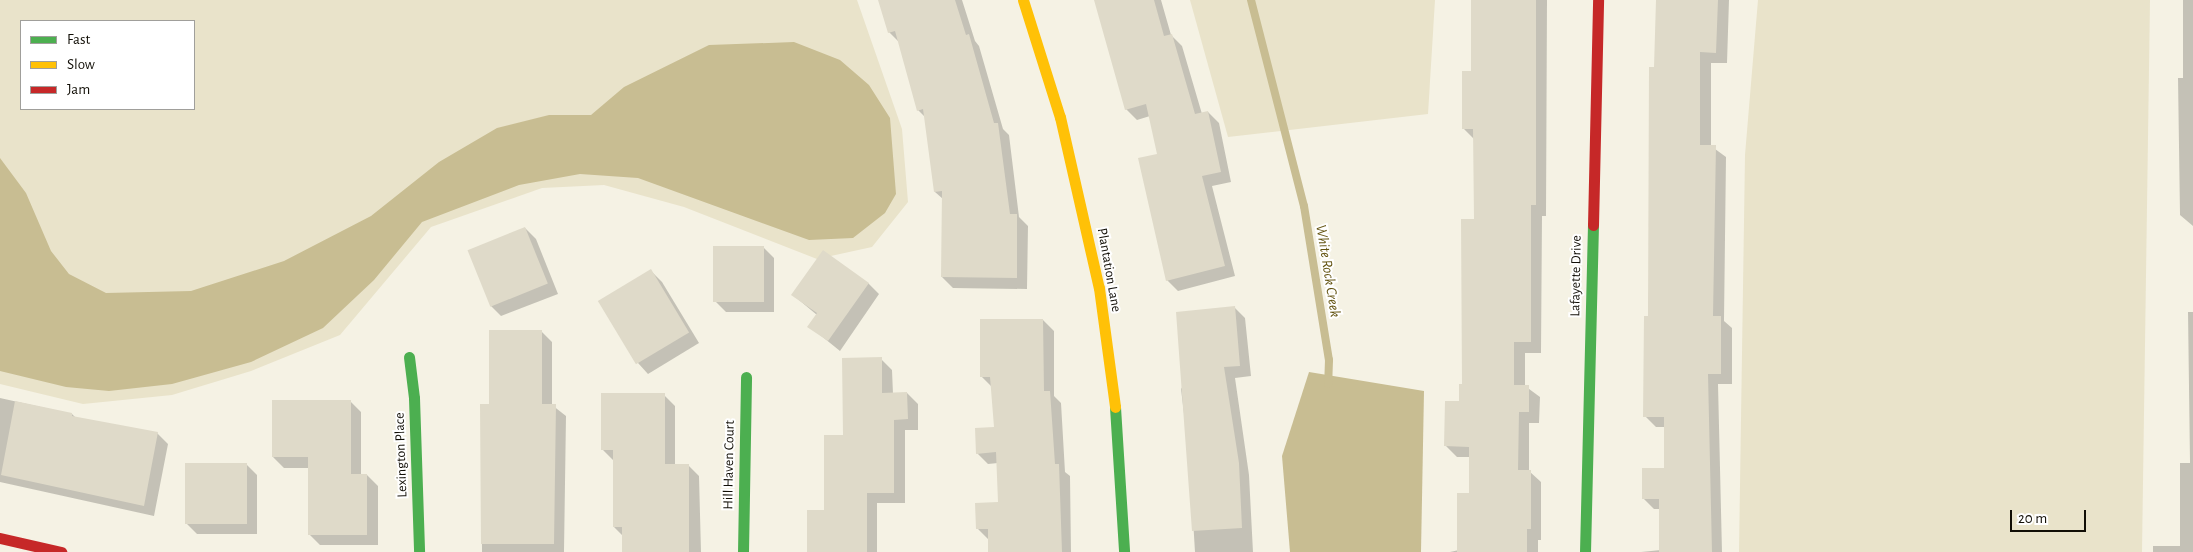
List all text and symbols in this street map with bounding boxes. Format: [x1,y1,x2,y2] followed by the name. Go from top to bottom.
[20,20,195,110] legend
[67,32,90,47] text: Fast
[67,57,95,72] text: Slow
[67,82,90,97] text: Jam
[1312,223,1344,319] water label: White Rock Creek
[1093,227,1125,313] street label: Plantation Lane
[1567,235,1585,317] street label: Lafayette Drive
[391,412,411,498] street label: Lexington Place
[720,420,738,510] street label: Hill Haven Court
[2013,500,2089,532] scale bar
[2018,511,2047,526] text: 20 m

